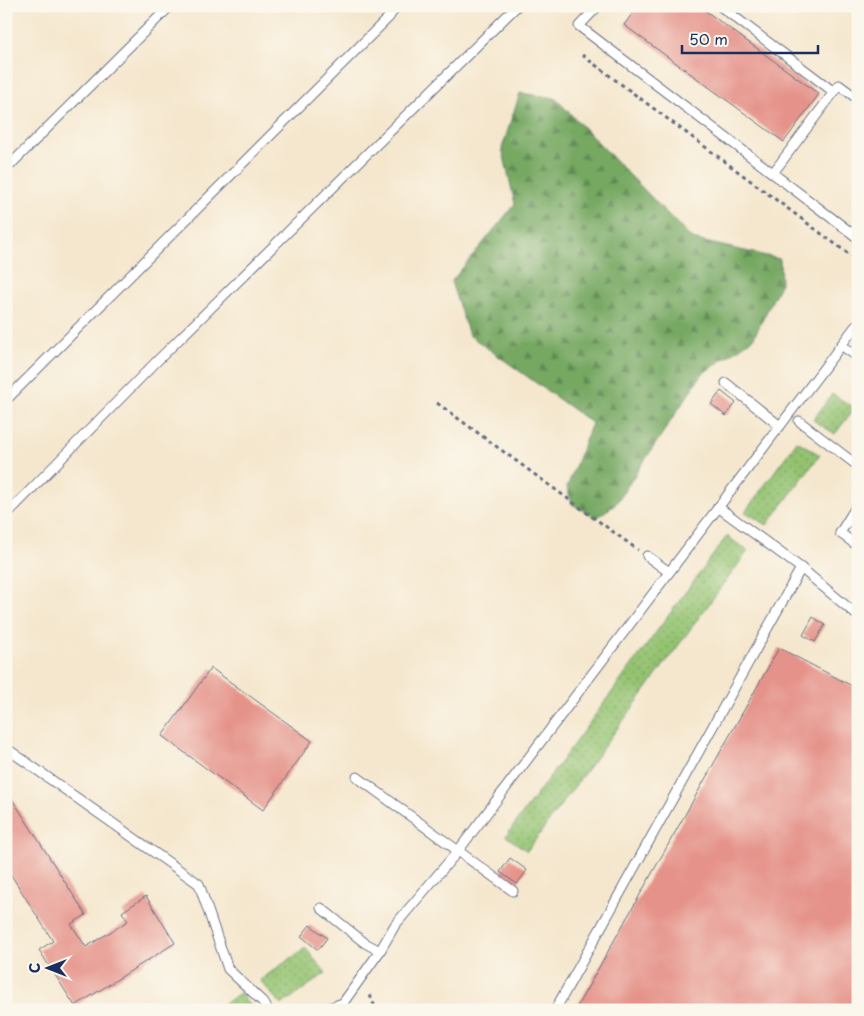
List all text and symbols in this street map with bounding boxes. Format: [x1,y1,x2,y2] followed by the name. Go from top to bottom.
[682,22,818,54] scale bar
[689,27,728,50] text: 50 m
[22,944,72,994] north arrow
[24,963,45,973] text: С

